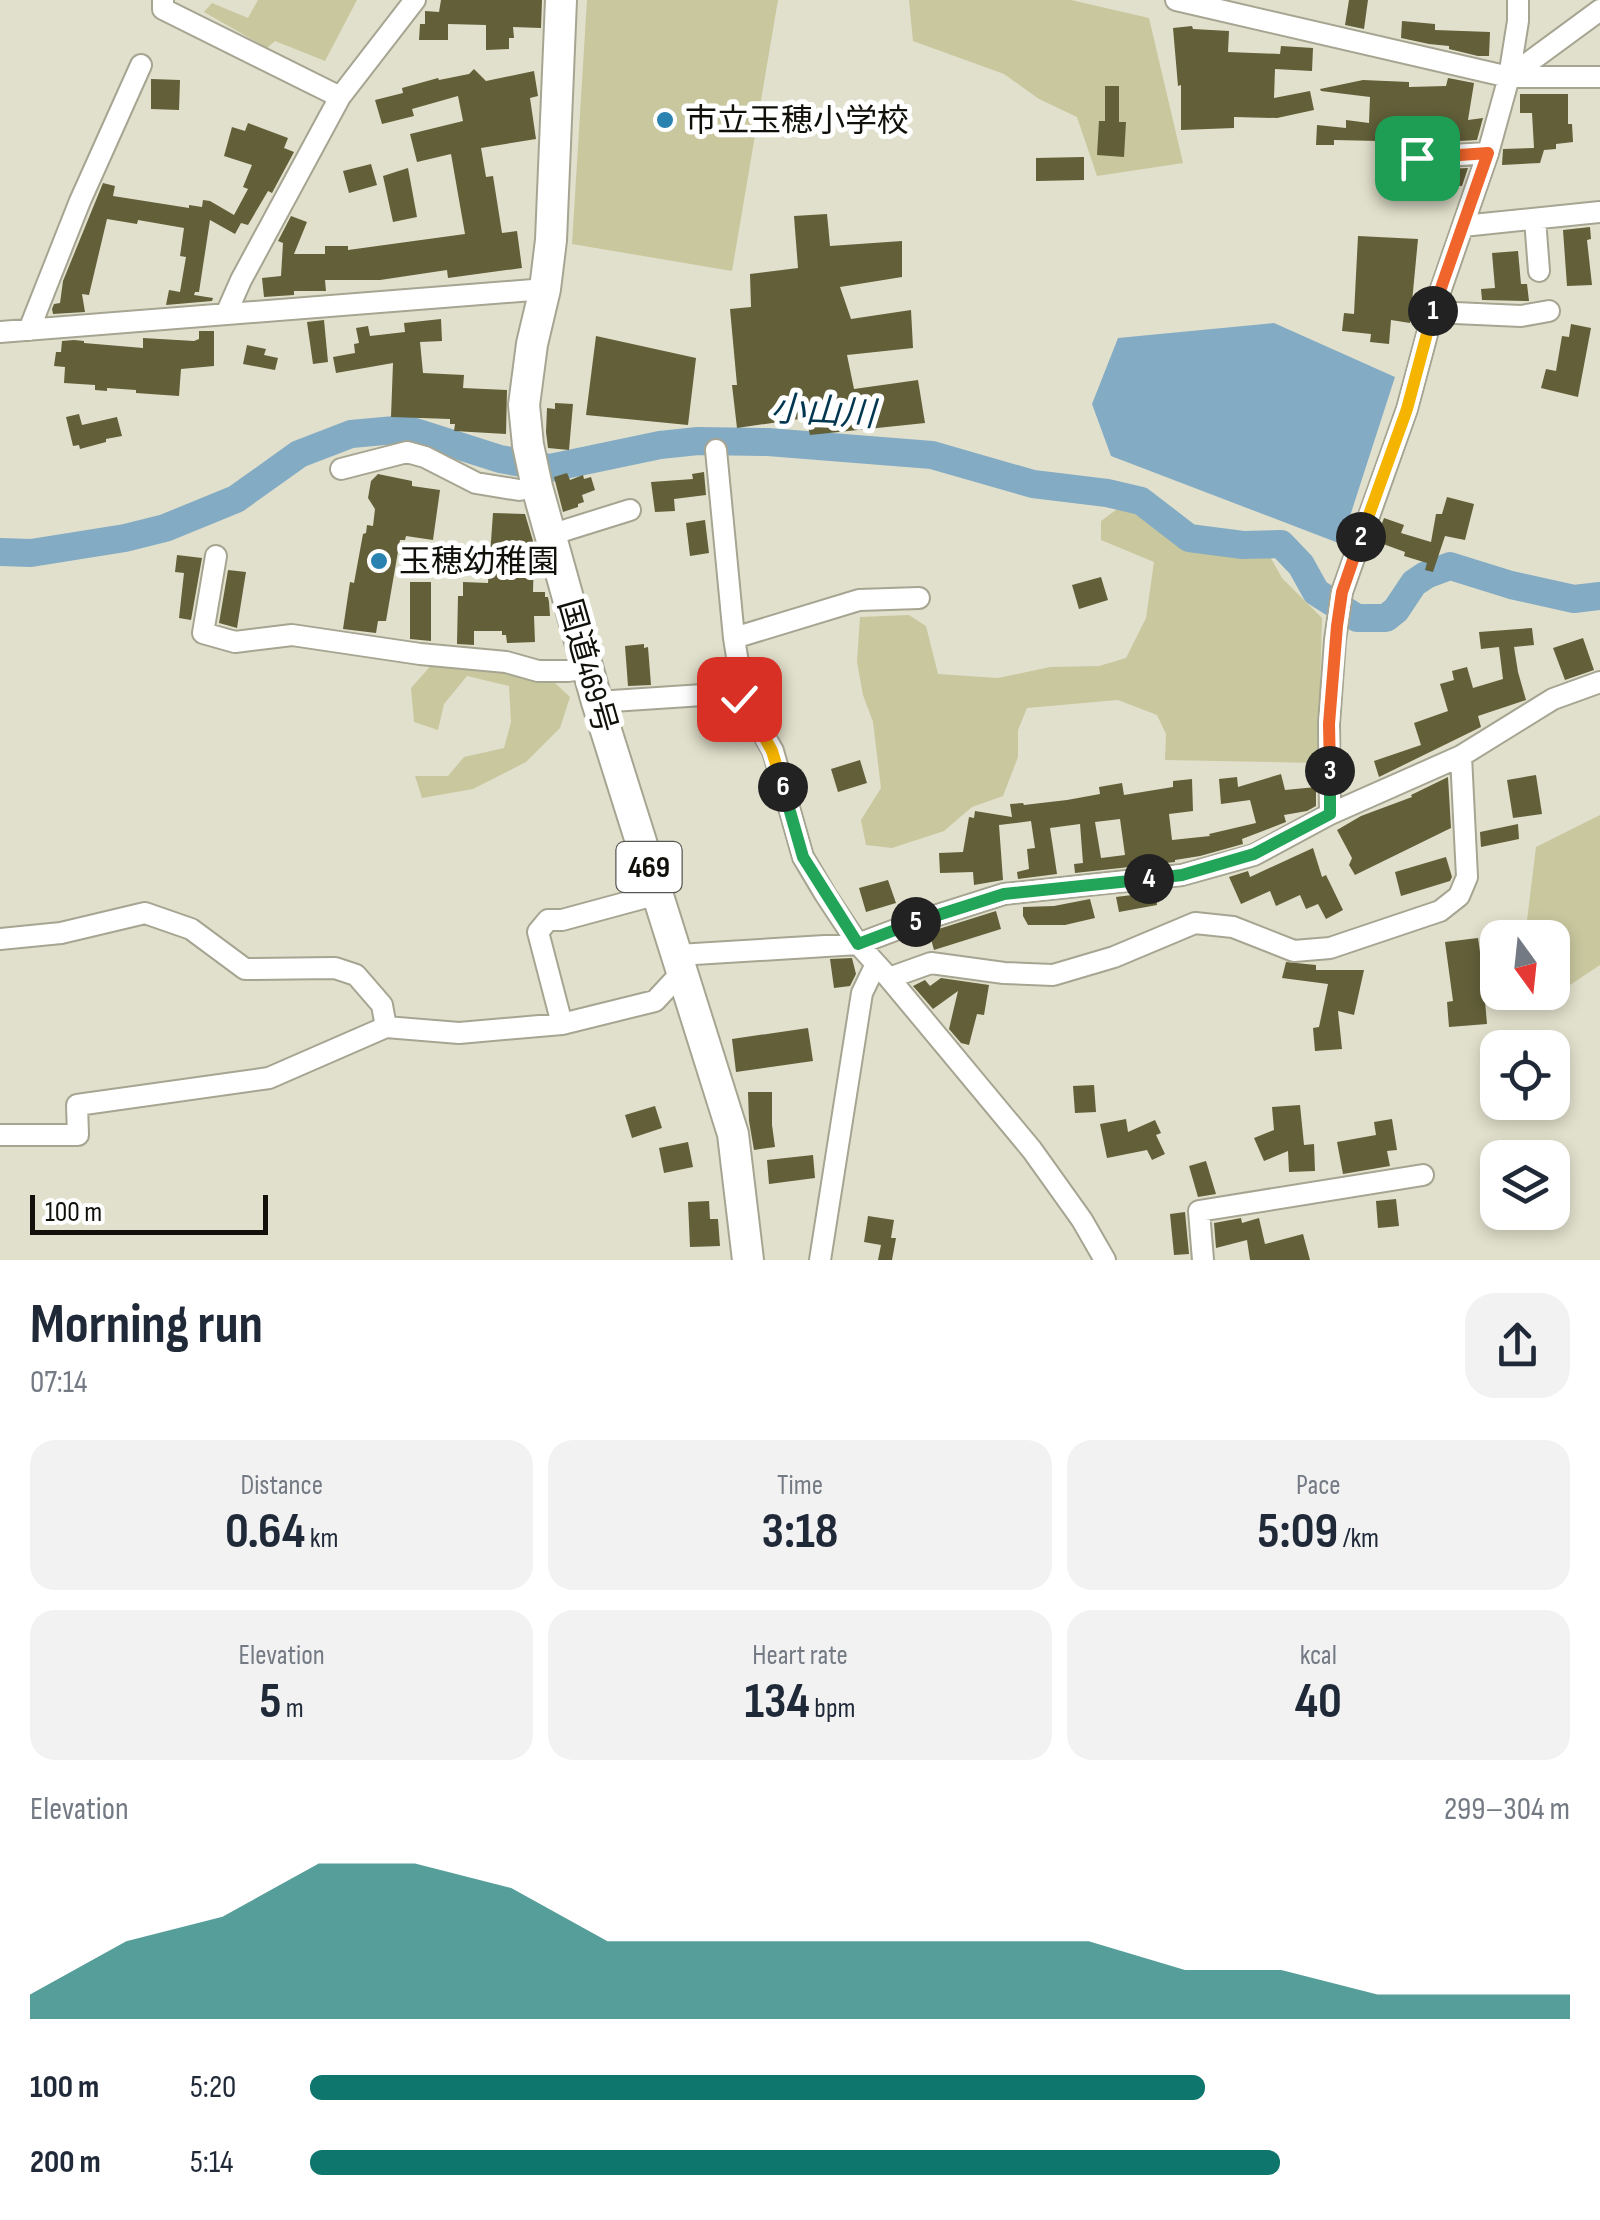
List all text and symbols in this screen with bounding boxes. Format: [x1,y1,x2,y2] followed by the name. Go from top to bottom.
[685,102,909,141] place label: 市立玉穂小学校
[654,109,676,131] marker: 市立玉穂小学校
[1375,116,1460,201] pin
[1390,131,1445,186] icon: arrive
[1408,286,1458,336] pin: 1
[1428,294,1438,327] text: 1
[769,388,880,437] water label: 小山川
[1336,512,1386,562] pin: 2
[1355,520,1367,553] text: 2
[399,543,559,582] place label: 玉穂幼稚園
[368,550,390,572] marker: 玉穂幼稚園
[549,595,624,738] street label: 国道469号
[697,657,782,742] pin
[712,672,767,727] icon: check
[1305,746,1355,796] pin: 3
[1324,754,1336,787] text: 3
[758,762,808,812] pin: 6
[776,770,790,803] text: 6
[616,842,682,892] road number: 469
[1124,854,1174,904] pin: 4
[1142,862,1156,895] text: 4
[891,897,941,947] pin: 5
[910,905,922,938] text: 5
[1480,920,1570,1010] north arrow
[1480,920,1570,1230] map controls
[1480,1030,1570,1120] button: locate
[1480,1140,1570,1230] button: layers
[30,1190,268,1234] scale bar
[45,1196,102,1229] text: 100 m
[30,1292,263,1359] text: Morning run
[1465,1293,1570,1398] button: share
[30,1363,87,1402] text: 07:14
[240,1469,323,1502] text: Distance
[777,1469,823,1502] text: Time
[1296,1469,1341,1502] text: Pace
[225,1502,305,1562] text: 0.64
[762,1502,838,1562] text: 3:18
[1258,1502,1338,1562] text: 5:09
[305,1522,338,1555] text: km
[1338,1522,1379,1555] text: /km
[238,1639,325,1672] text: Elevation
[752,1639,848,1672] text: Heart rate
[1300,1639,1337,1672] text: kcal
[259,1672,281,1732] text: 5
[745,1672,810,1732] text: 134
[1295,1672,1342,1732] text: 40
[281,1692,304,1725] text: m
[810,1692,855,1725] text: bpm
[30,1790,129,1829] text: Elevation
[1444,1790,1570,1829] text: 299–304 m
[30,2068,99,2107] text: 100 m
[190,2068,236,2107] text: 5:20
[30,2143,101,2182] text: 200 m
[190,2143,233,2182] text: 5:14

